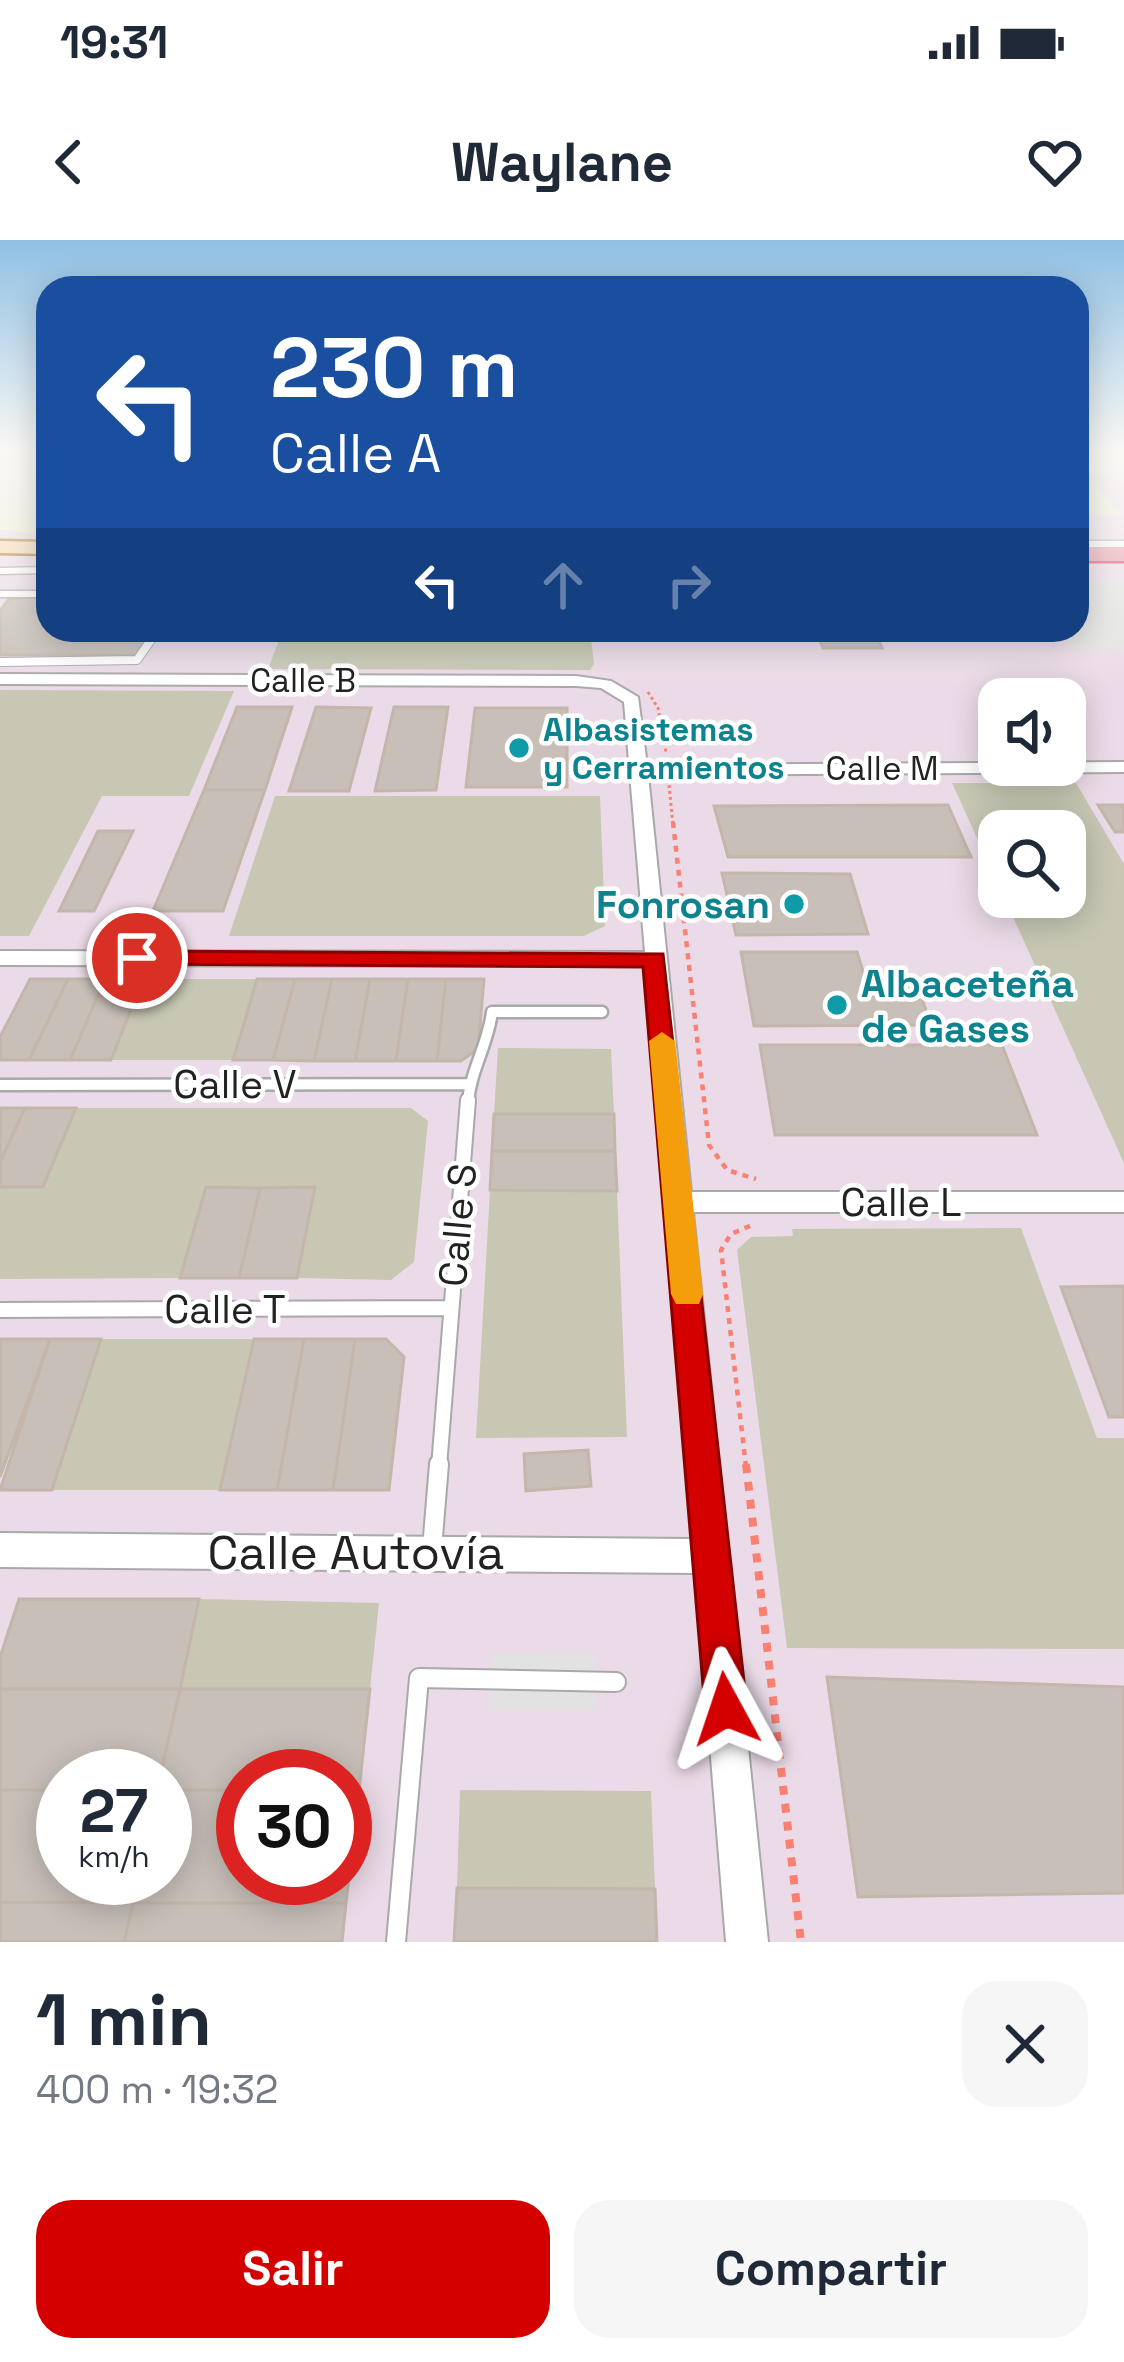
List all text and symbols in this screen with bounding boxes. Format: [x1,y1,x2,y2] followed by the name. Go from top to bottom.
[60,14,168,71] text: 19:31
[451,128,673,197] text: Waylane
[36,129,102,195] icon: back
[1022,129,1088,195] icon: heart
[270,314,518,422] text: 230 m
[72,324,228,480] icon: left
[270,419,441,488] text: Calle A
[404,552,470,618] icon: left
[530,552,596,618] icon: ahead
[656,552,722,618] icon: right
[250,660,356,702] street label: Calle B
[978,678,1086,918] map controls
[978,678,1086,786] button: sound
[543,709,785,789] place label: Albasistemas y Cerramientos
[506,735,532,761] marker: Albasistemas y Cerramientos
[826,748,938,790] street label: Calle M
[978,810,1086,918] button: search
[596,880,770,929] place label: Fonrosan
[781,891,807,917] marker: Fonrosan
[86,907,188,1009] pin
[104,925,170,991] icon: arrive
[861,959,1074,1053] place label: Albaceteña de Gases
[824,992,850,1018] marker: Albaceteña de Gases
[173,1060,297,1109] street label: Calle V
[428,1161,487,1289] street label: Calle S
[841,1178,961,1227] street label: Calle L
[164,1285,286,1334] street label: Calle T
[208,1522,504,1583] street label: Calle Autovía
[663,1646,789,1772] position arrow
[216,1749,372,1905] speed limit sign: 30
[80,1773,148,1850] text: 27
[78,1837,150,1876] text: km/h
[36,1974,212,2066] text: 1 min
[962,1981,1088,2107] button: close
[36,2065,278,2114] text: 400 m · 19:32
[36,2200,550,2338] button: Salir
[574,2200,1088,2338] button: Compartir

